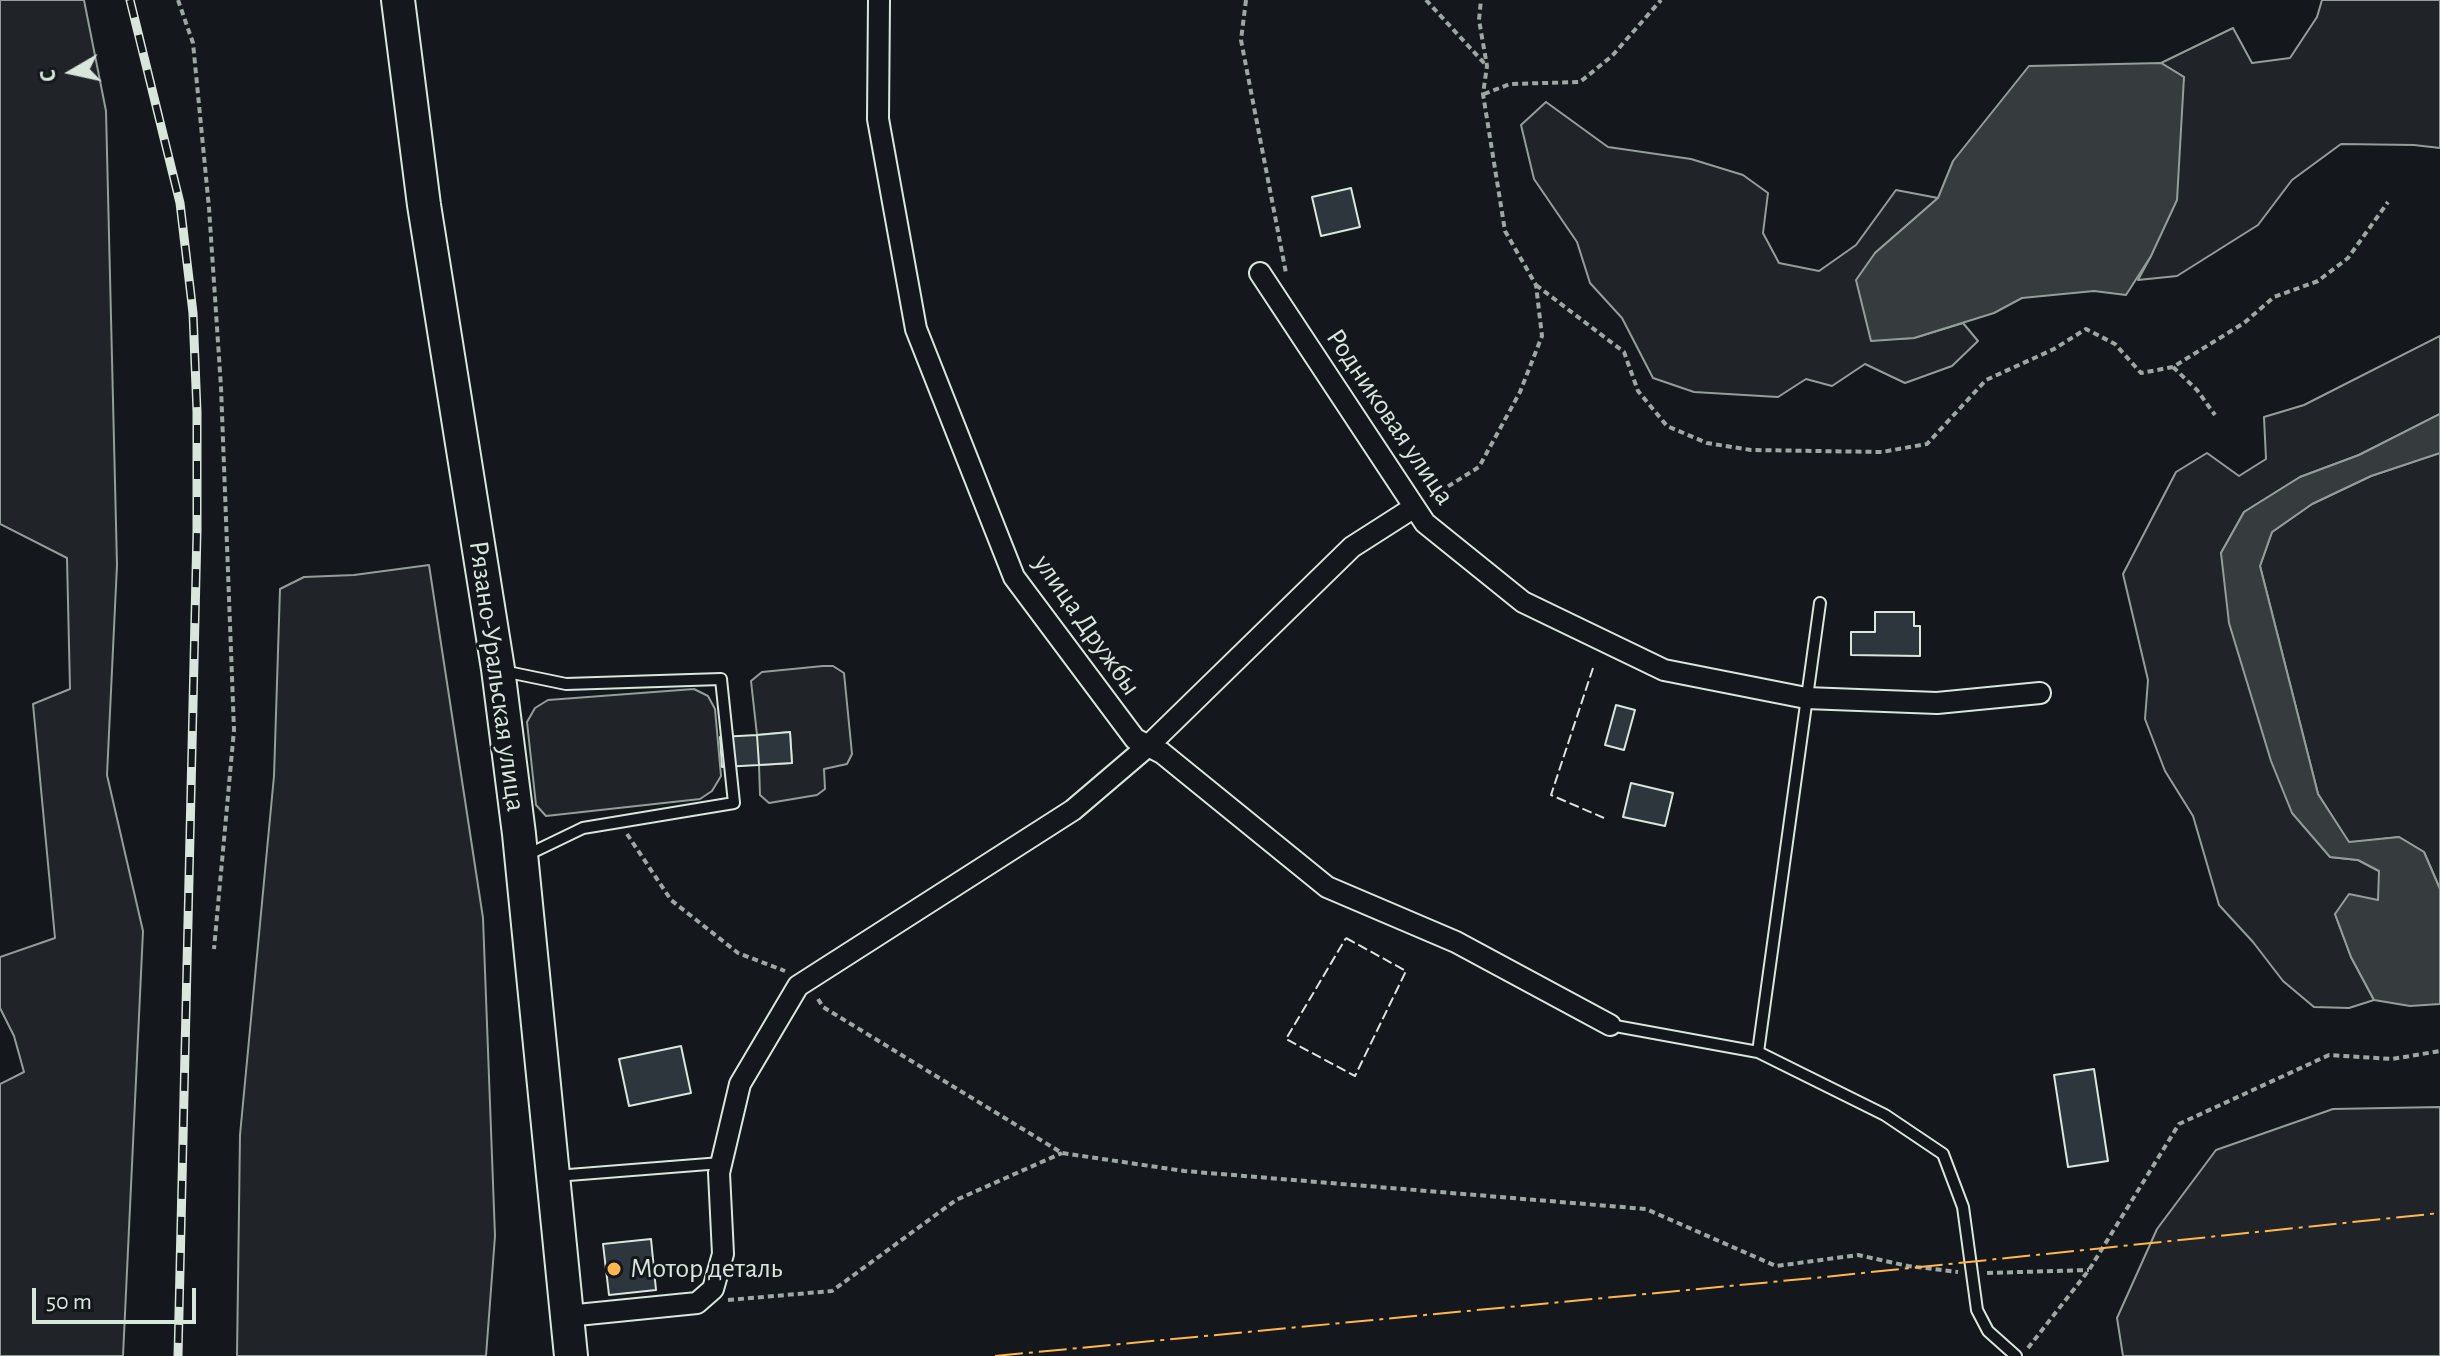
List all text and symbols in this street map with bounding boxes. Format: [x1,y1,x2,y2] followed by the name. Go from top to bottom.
[32,32,112,112] north arrow
[36,68,60,83] text: С
[1319,322,1461,512] street label: Родниковая улица
[461,538,533,814] street label: Рязано-Уральская улица
[1026,548,1148,702] street label: улица Дружбы
[630,1252,782,1286] place label: Мотор деталь
[605,1260,623,1278] marker: Мотор деталь
[36,1272,200,1322] scale bar
[46,1290,92,1314] text: 50 m

